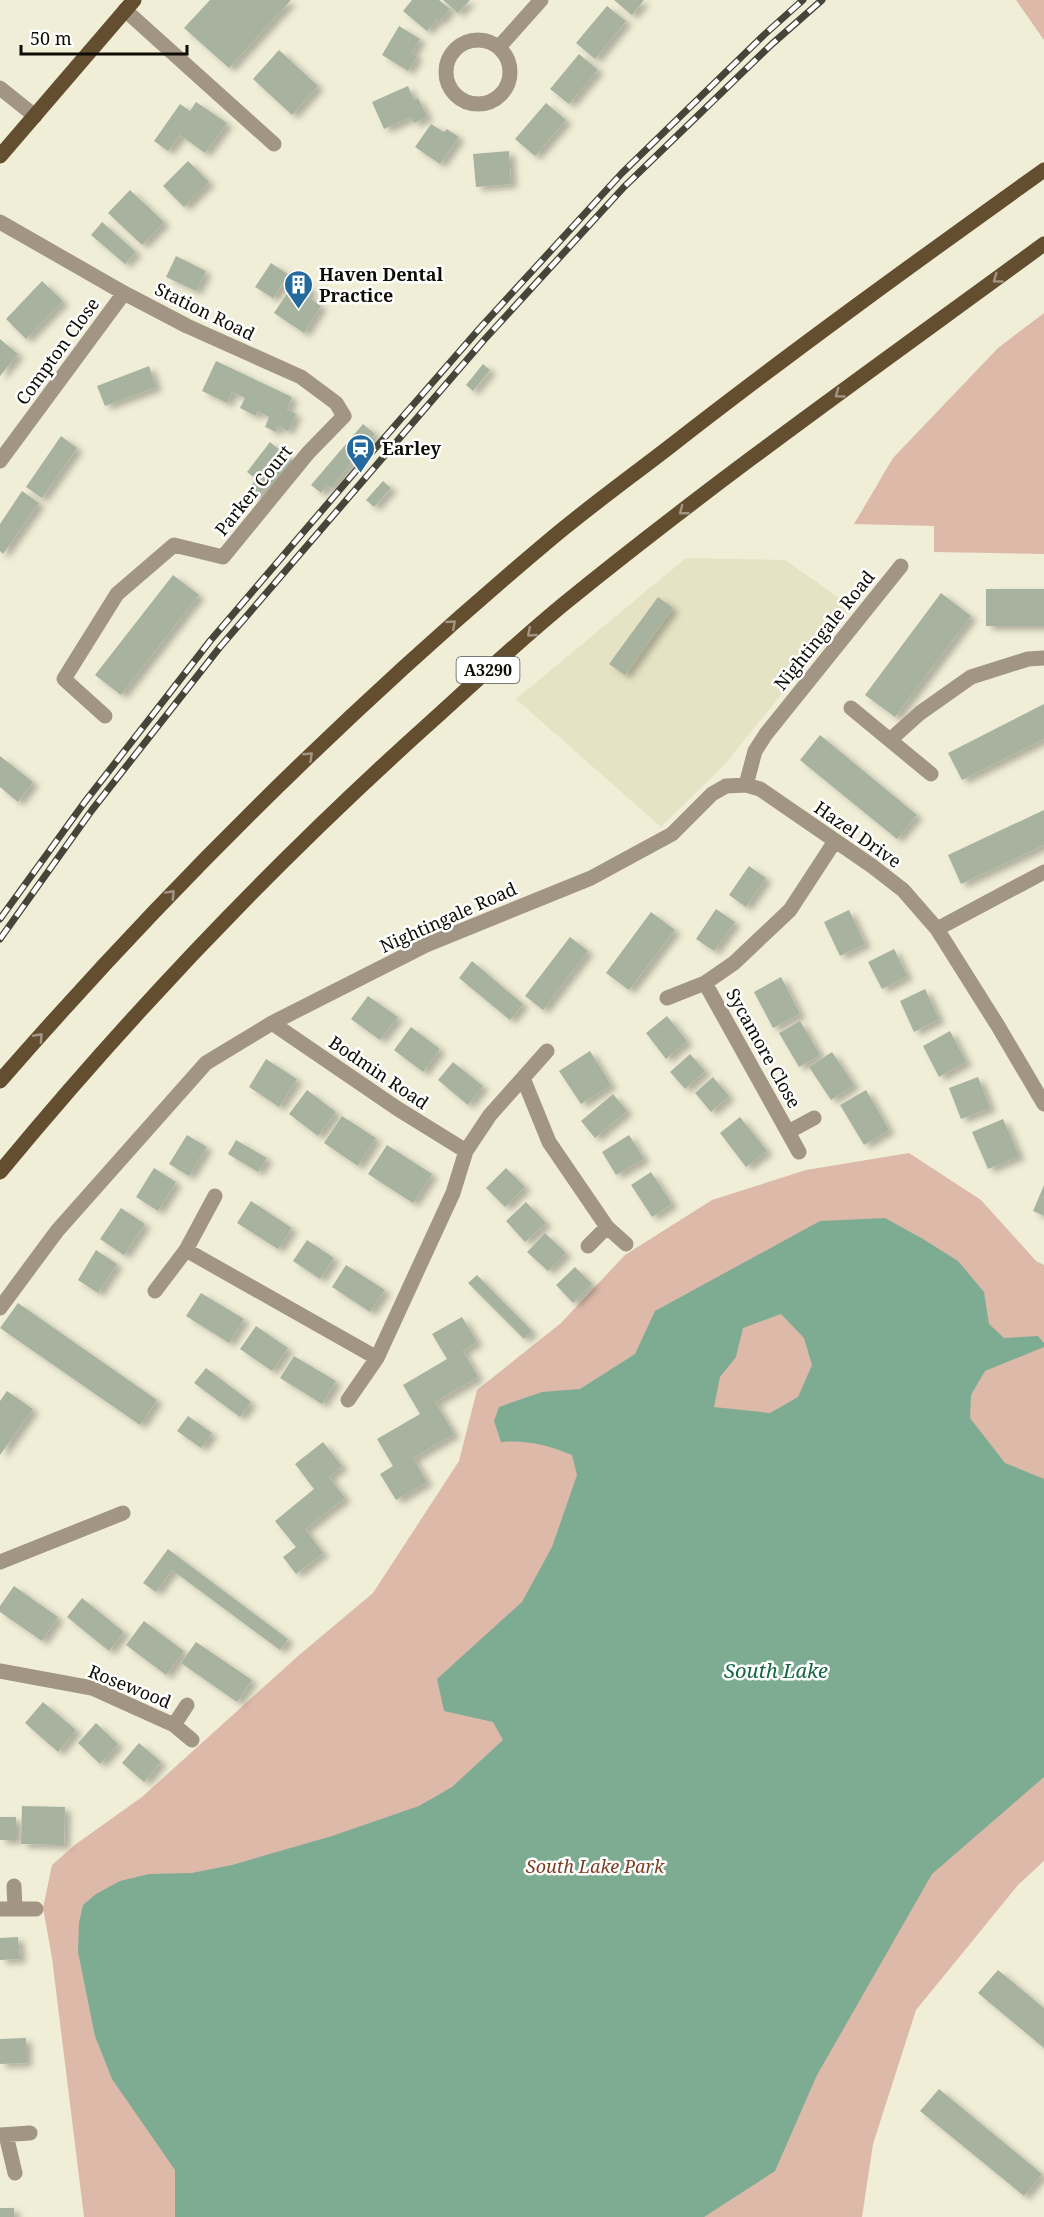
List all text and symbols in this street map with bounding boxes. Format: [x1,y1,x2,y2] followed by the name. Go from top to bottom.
[21,18,188,56] scale bar
[30,26,72,50] text: 50 m
[319,262,444,307] place label: Haven Dental Practice
[282,268,314,310] building icon: Haven Dental Practice
[992,272,1003,283] one-way arrow
[151,276,259,346] street label: Station Road
[10,292,104,410] street label: Compton Close
[835,387,846,398] one-way arrow
[345,432,377,474] station icon: Earley
[382,436,442,460] place label: Earley
[209,440,297,540] street label: Parker Court
[679,503,690,514] one-way arrow
[768,565,880,695] street label: Nightingale Road
[445,620,456,631] one-way arrow
[527,625,538,636] one-way arrow
[456,657,520,683] road number: A3290
[302,752,312,763] one-way arrow
[810,795,906,873] street label: Hazel Drive
[376,876,520,958] street label: Nightingale Road
[164,890,175,900] one-way arrow
[721,984,807,1112] street label: Sycamore Close
[324,1030,434,1114] street label: Bodmin Road
[32,1033,43,1044] one-way arrow
[724,1657,828,1684] water label: South Lake
[85,1659,175,1713] street label: Rosewood
[526,1854,665,1878] park label: South Lake Park

